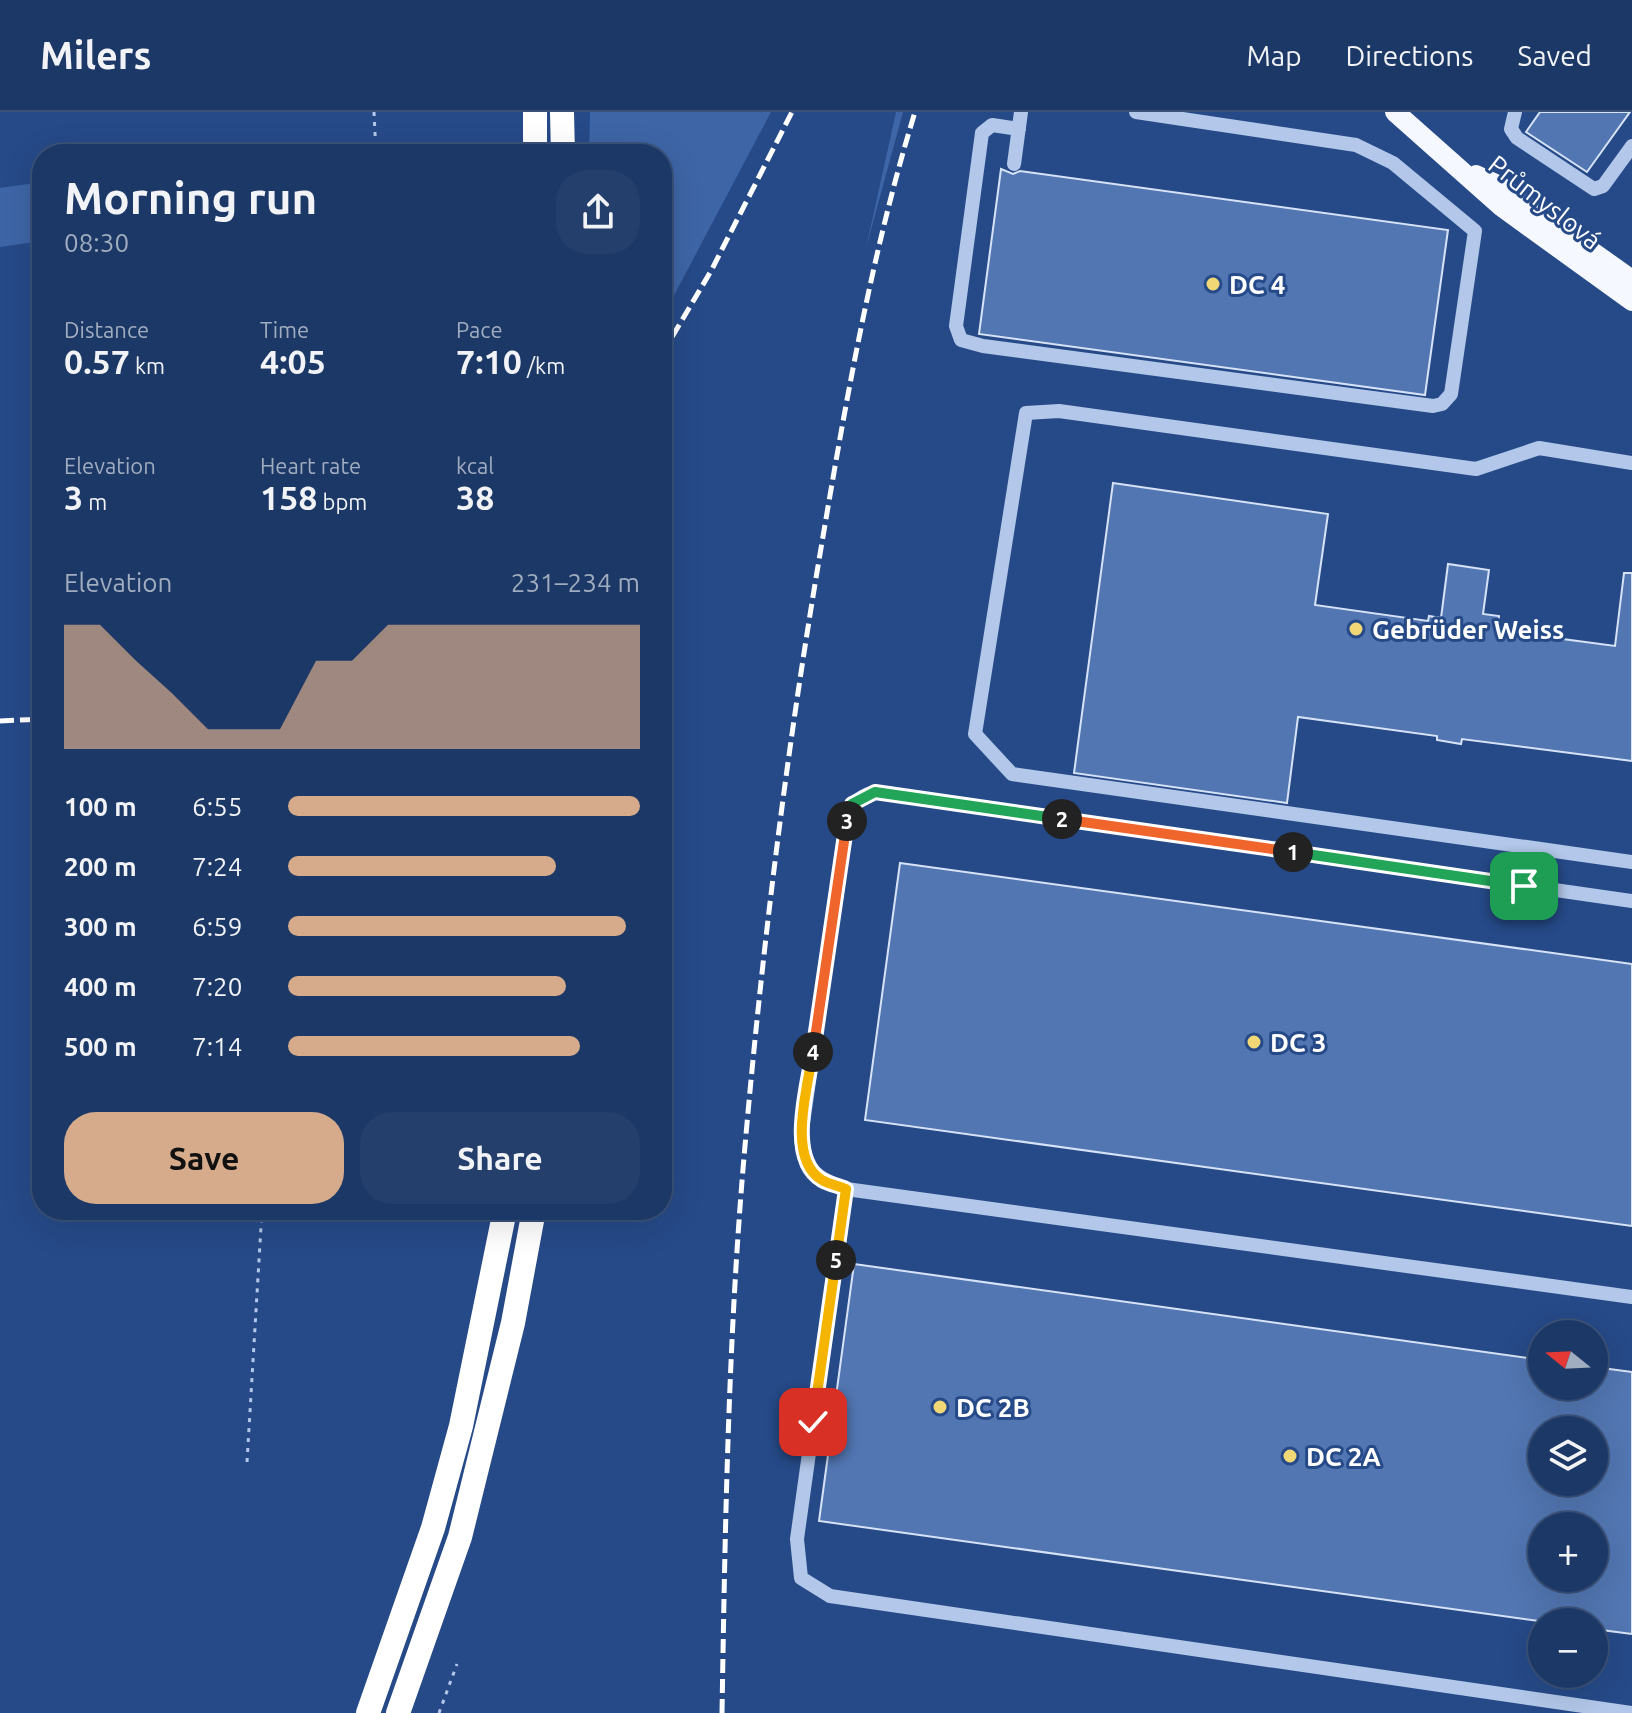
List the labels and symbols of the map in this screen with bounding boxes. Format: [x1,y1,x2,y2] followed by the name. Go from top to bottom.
[1483,149,1607,255] street label: Průmyslová
[1229,270,1285,299] place label: DC 4
[1204,275,1222,293] marker: DC 4
[1372,615,1564,644] place label: Gebrüder Weiss
[1347,620,1365,638] marker: Gebrüder Weiss
[1042,799,1082,839] pin: 2
[827,801,867,841] pin: 3
[1273,832,1313,872] pin: 1
[1490,852,1558,920] pin
[1270,1028,1326,1057] place label: DC 3
[793,1032,833,1072] pin: 4
[1245,1033,1263,1051] marker: DC 3
[816,1240,856,1280] pin: 5
[1528,1320,1608,1400] north arrow
[779,1388,847,1456] pin
[956,1393,1030,1422] place label: DC 2B
[931,1398,949,1416] marker: DC 2B
[1306,1442,1381,1471] place label: DC 2A
[1281,1447,1299,1465] marker: DC 2A

